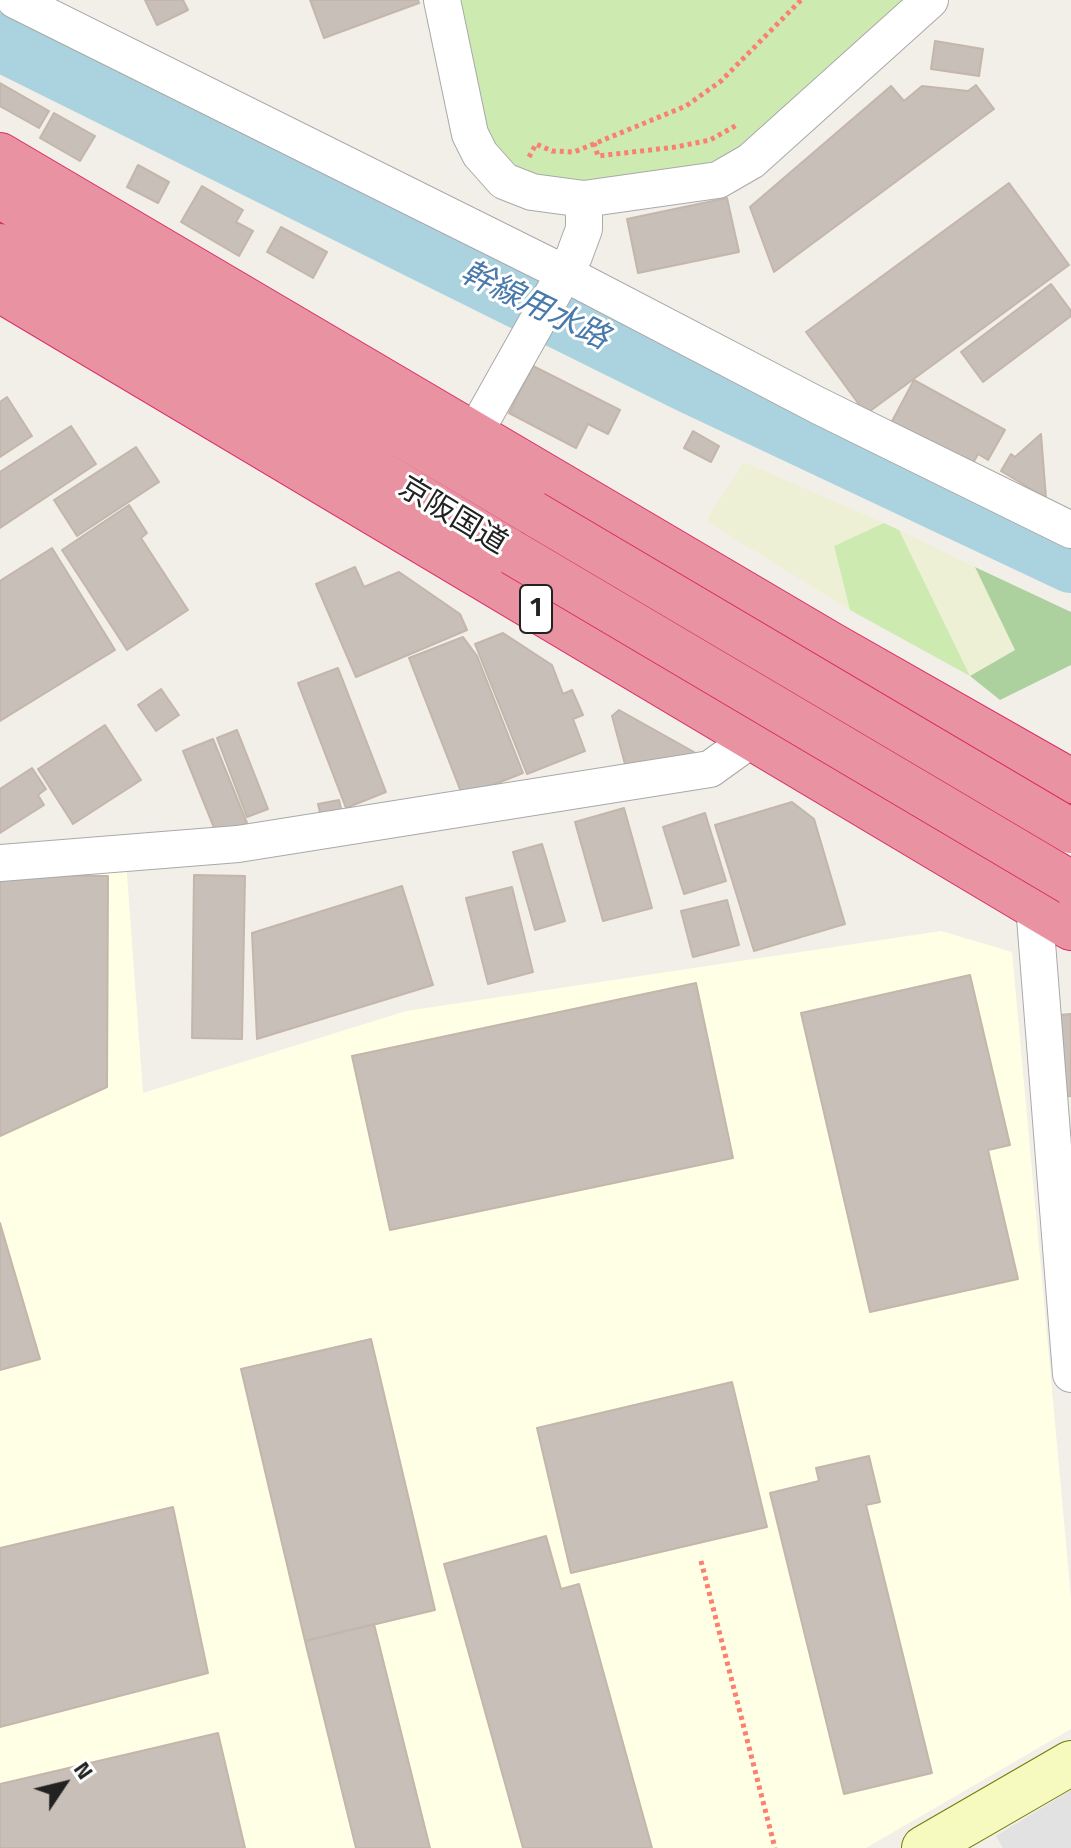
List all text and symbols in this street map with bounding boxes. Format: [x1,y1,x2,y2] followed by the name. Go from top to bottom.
[454,255,614,359] water label: 幹線用水路
[391,471,513,563] street label: 京阪国道
[520,585,552,633] road number: 1
[24,1744,104,1824] north arrow
[65,1754,102,1786] text: N

